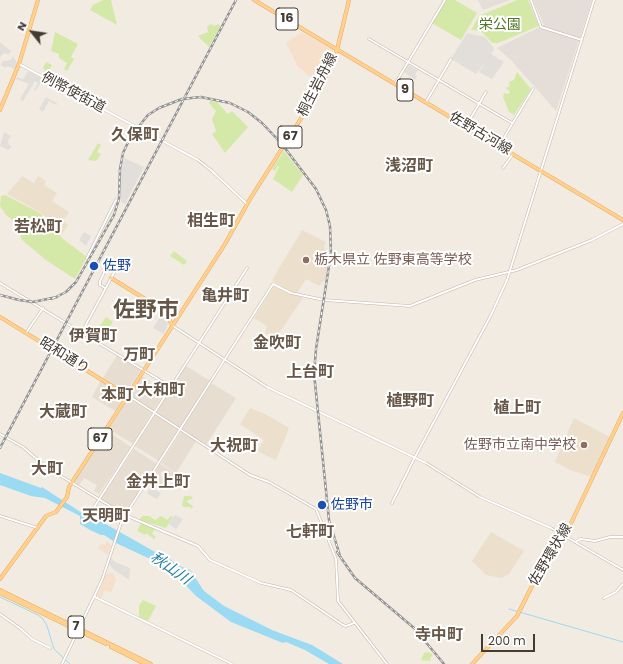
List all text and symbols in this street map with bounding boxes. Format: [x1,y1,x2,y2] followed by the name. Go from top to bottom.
[276,8,298,30] road number: 16
[12,12,52,52] north arrow
[479,17,521,33] park label: 栄公園
[13,18,31,34] text: N
[295,50,341,120] street label: 桐生岩舟線
[38,69,108,117] street label: 例幣使街道
[397,79,413,101] road number: 9
[446,109,514,159] street label: 佐野古河線
[111,126,159,146] district label: 久保町
[278,126,302,148] road number: 67
[385,157,433,177] district label: 浅沼町
[187,212,235,232] district label: 相生町
[14,218,62,238] district label: 若松町
[314,252,472,268] place label: 栃木県立 佐野東高等学校
[301,255,311,265] marker: 栃木県立 佐野東高等学校
[103,258,131,274] place label: 佐野
[88,260,100,272] marker: 佐野
[201,287,249,307] district label: 亀井町
[113,298,179,324] district label: 佐野市
[69,327,117,347] district label: 伊賀町
[36,334,92,378] street label: 昭和通り
[253,334,301,354] district label: 金吹町
[123,346,155,366] district label: 万町
[286,363,334,383] district label: 上台町
[137,381,185,401] district label: 大和町
[101,386,133,406] district label: 本町
[386,392,434,412] district label: 植野町
[493,399,541,419] district label: 植上町
[39,403,87,423] district label: 大蔵町
[88,428,112,450] road number: 67
[210,437,258,457] district label: 大祝町
[464,437,576,453] place label: 佐野市立南中学校
[579,440,589,450] marker: 佐野市立南中学校
[31,460,63,480] district label: 大町
[126,473,190,493] district label: 金井上町
[331,497,373,513] place label: 佐野市
[316,499,328,511] marker: 佐野市
[82,507,130,527] district label: 天明町
[526,521,576,589] street label: 佐野環状線
[286,523,334,543] district label: 七軒町
[146,549,194,589] water label: 秋山川
[68,616,84,638] road number: 7
[415,626,463,646] district label: 寺中町
[483,626,537,652] scale bar
[488,632,526,649] text: 200 m

